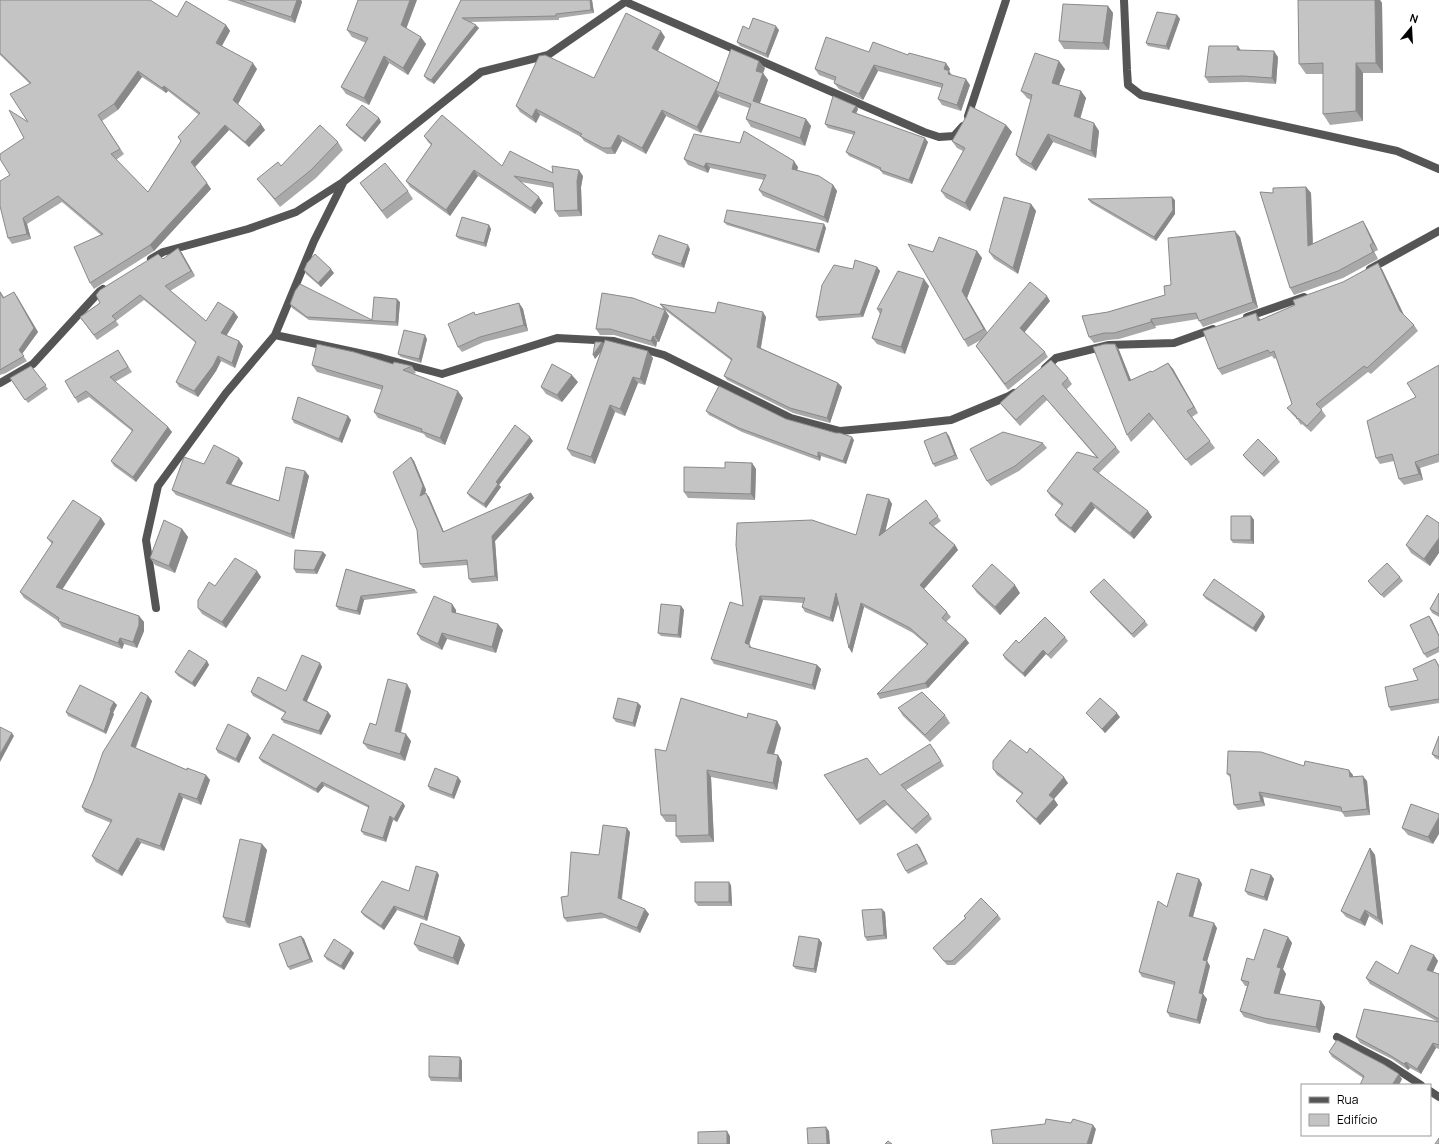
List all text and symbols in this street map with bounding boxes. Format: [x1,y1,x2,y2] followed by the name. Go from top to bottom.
[1391,8,1431,48] north arrow
[1408,10,1420,26] text: N
[1301,1084,1431,1136] legend
[1337,1091,1358,1108] text: Rua
[1337,1111,1377,1128] text: Edifício

